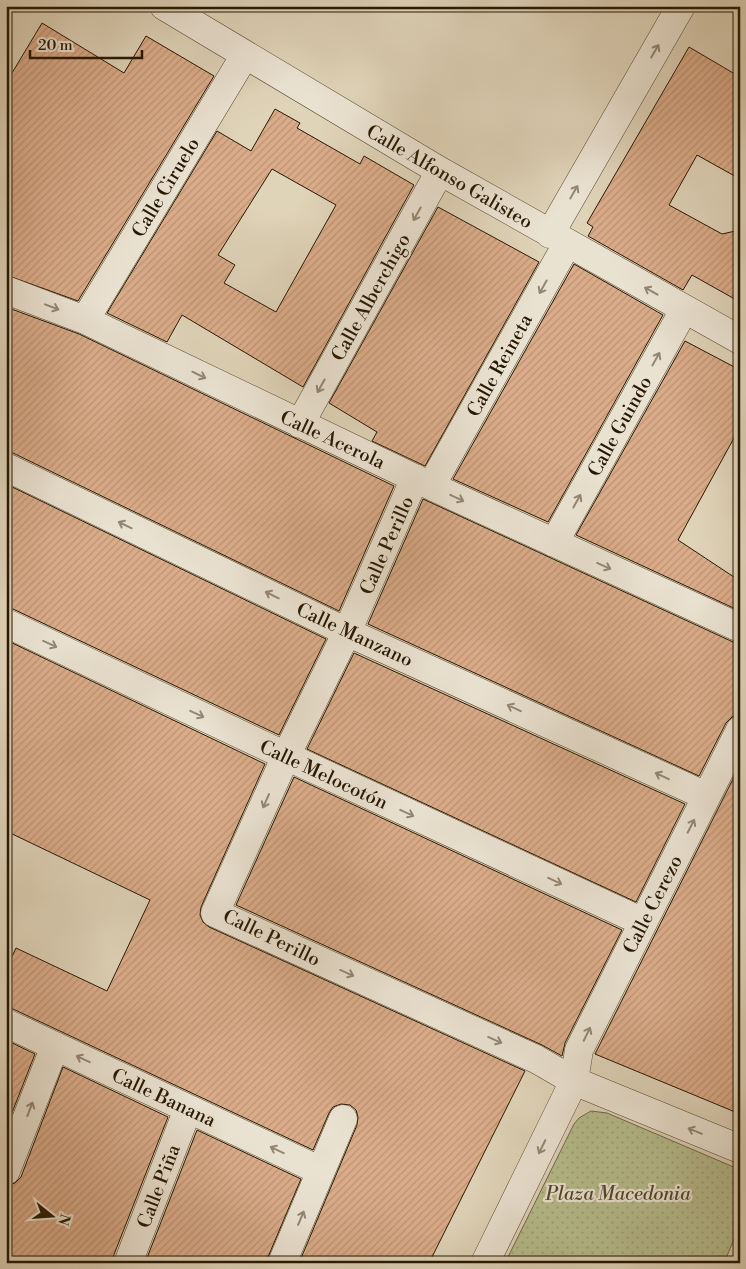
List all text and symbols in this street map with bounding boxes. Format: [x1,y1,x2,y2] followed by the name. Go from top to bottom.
[30,28,142,60] scale bar
[38,36,73,55] text: 20 m
[651,44,660,59] one-way arrow
[362,119,537,234] street label: Calle Alfonso Galisteo
[127,133,205,242] street label: Calle Ciruelo
[569,184,579,199] one-way arrow
[411,206,421,220] one-way arrow
[326,230,416,365] street label: Calle Alberchigo
[538,279,548,294] one-way arrow
[644,286,659,296] one-way arrow
[44,303,59,313] one-way arrow
[462,310,538,421] street label: Calle Reineta
[652,352,662,366] one-way arrow
[192,370,207,380] one-way arrow
[582,372,657,481] street label: Calle Guindo
[315,379,325,393] one-way arrow
[276,405,389,475] street label: Calle Acerola
[354,492,419,599] street label: Calle Perillo
[449,494,464,503] one-way arrow
[573,494,583,508] one-way arrow
[118,519,133,529] one-way arrow
[596,562,611,572] one-way arrow
[264,590,279,600] one-way arrow
[292,597,417,672] street label: Calle Manzano
[42,640,57,649] one-way arrow
[507,703,522,712] one-way arrow
[189,710,204,719] one-way arrow
[256,735,392,815] street label: Calle Melocotón
[655,771,670,780] one-way arrow
[261,793,270,808] one-way arrow
[399,808,414,818] one-way arrow
[687,819,696,834] one-way arrow
[618,851,688,958] street label: Calle Cerezo
[547,877,562,887] one-way arrow
[219,904,324,972] street label: Calle Perillo
[339,968,354,978] one-way arrow
[582,1027,592,1042] one-way arrow
[487,1036,502,1045] one-way arrow
[75,1053,90,1063] one-way arrow
[108,1063,220,1133] street label: Calle Banana
[26,1102,35,1117] one-way arrow
[688,1125,703,1135] one-way arrow
[537,1139,546,1154] one-way arrow
[132,1141,186,1232] street label: Calle Piña
[270,1145,285,1154] one-way arrow
[544,1182,691,1206] park label: Plaza Macedonia
[28,1192,78,1242] north arrow
[297,1211,307,1226] one-way arrow
[53,1212,74,1227] text: N

